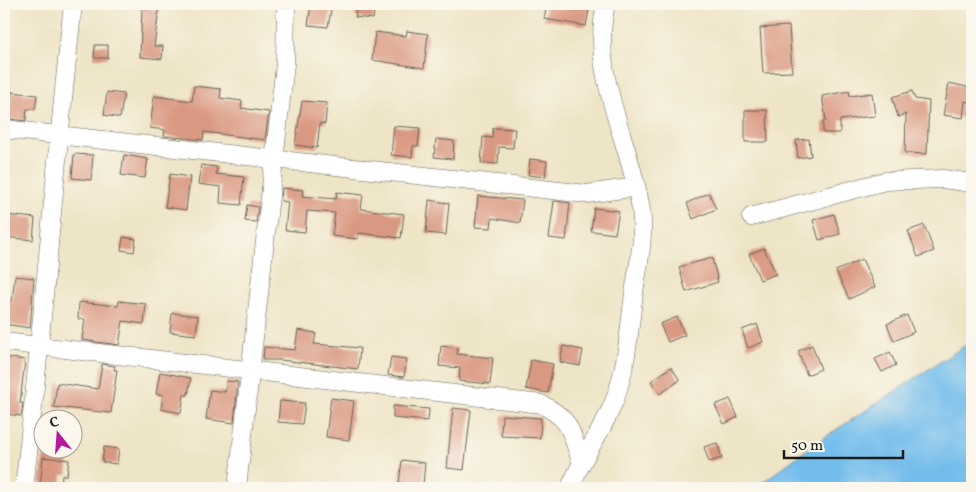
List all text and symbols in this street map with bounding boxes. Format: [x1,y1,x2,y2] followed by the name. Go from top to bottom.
[32,410,82,460] north arrow
[48,413,62,433] text: С
[784,427,902,459] scale bar
[791,436,823,457] text: 50 m

